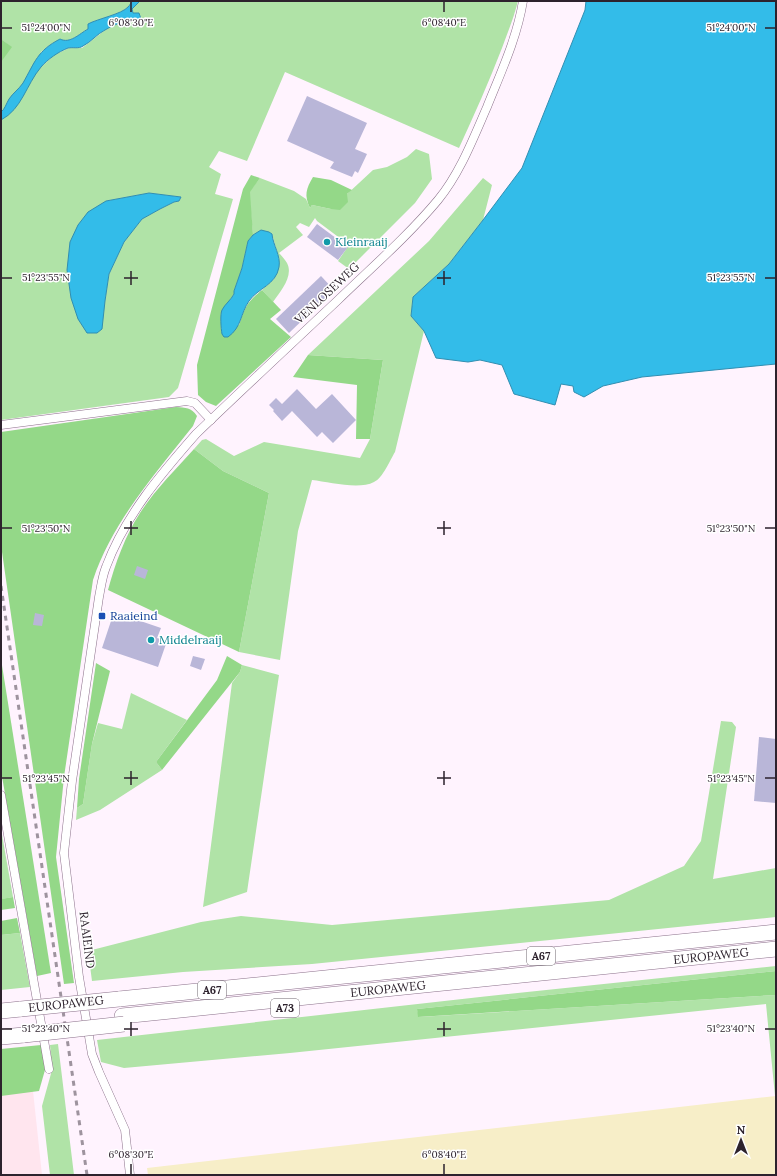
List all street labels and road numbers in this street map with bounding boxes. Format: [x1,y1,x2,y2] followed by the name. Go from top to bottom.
[290,259,362,327] street label: VENLOSEWEG
[77,911,98,969] street label: RAAIEIND
[672,944,749,967] street label: EUROPAWEG
[527,947,555,965] road number: A67
[349,977,426,1000] street label: EUROPAWEG
[198,981,226,999] road number: A67
[27,992,104,1015] street label: EUROPAWEG
[271,999,299,1017] road number: A73

